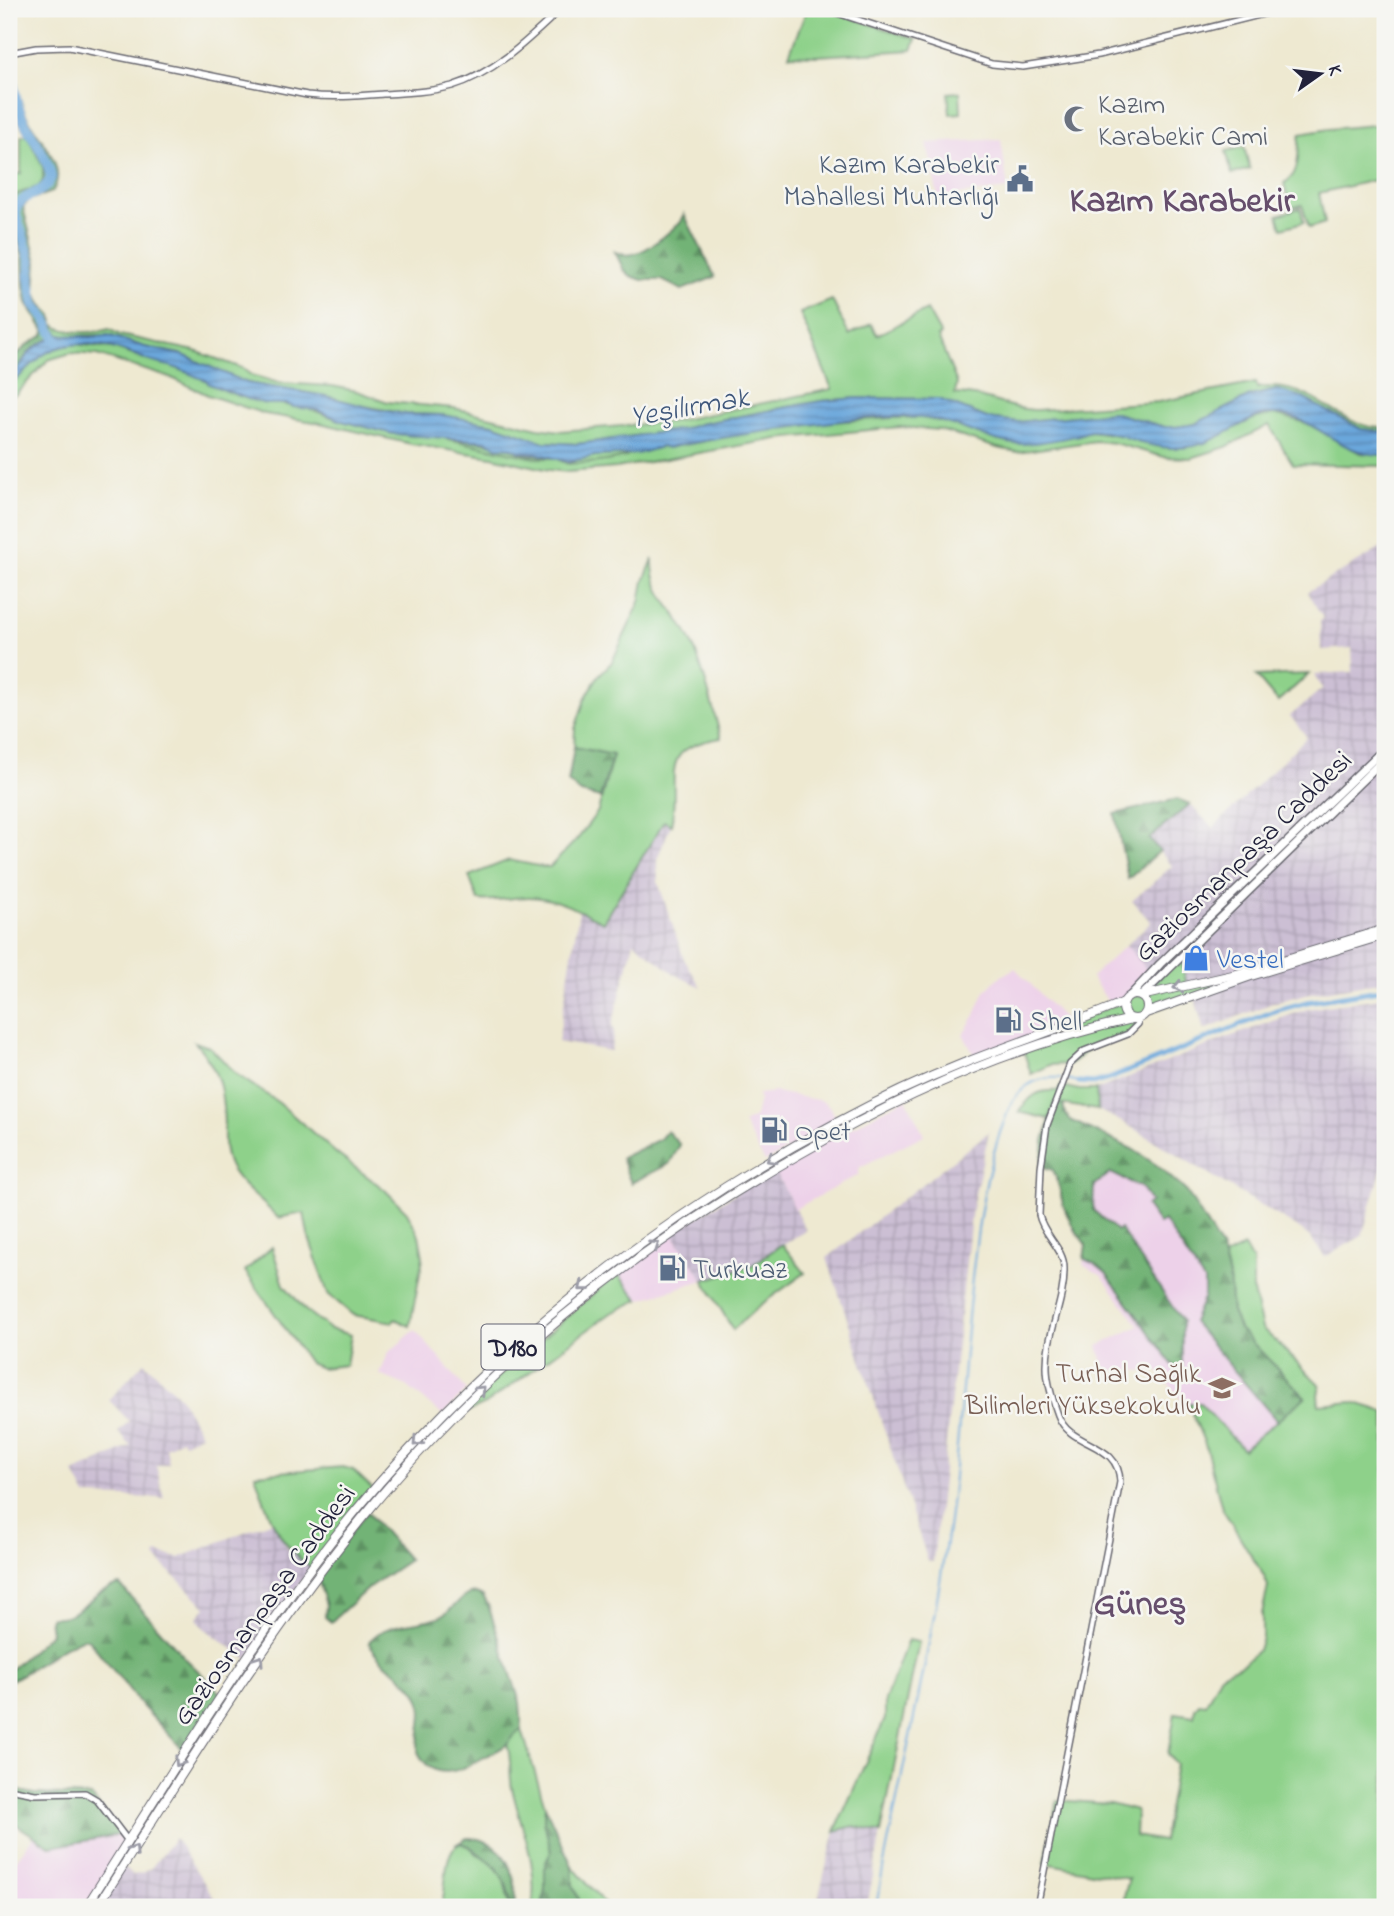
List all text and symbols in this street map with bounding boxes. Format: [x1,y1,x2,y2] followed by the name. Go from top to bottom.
[1286,38,1356,108] north arrow
[1320,63,1348,79] text: K
[1098,86,1268,159] place label: Kazım Karabekir Cami
[1062,104,1092,134] mosque icon: Kazım Karabekir Cami
[783,146,999,219] place label: Kazım Karabekir Mahallesi Muhtarlığı
[1005,164,1035,194] public building icon: Kazım Karabekir Mahallesi Muhtarlığı
[1069,177,1296,228] district label: Kazım Karabekir
[626,377,754,441] water label: Yeşilırmak
[1126,742,1363,973] street label: Gaziosmanpaşa Caddesi
[1216,941,1284,982] place label: Vestel
[1181,943,1211,973] shop icon: Vestel
[1172,979,1184,993] one-way arrow
[1029,1003,1082,1044] place label: Shell
[993,1005,1023,1035] fuel station icon: Shell
[795,1113,851,1154] place label: Opet
[759,1115,789,1145] fuel station icon: Opet
[765,1151,778,1164] one-way arrow
[647,1240,660,1253] one-way arrow
[693,1251,787,1292] place label: Turkuaz
[657,1253,687,1283] fuel station icon: Turkuaz
[579,1279,591,1292] one-way arrow
[482,1324,544,1370] road number: D180
[964,1355,1202,1428] place label: Turhal Sağlık Bilimleri Yüksekokulu
[1207,1373,1237,1403] school or university icon: Turhal Sağlık Bilimleri Yüksekokulu
[472,1385,485,1398] one-way arrow
[412,1434,425,1447] one-way arrow
[164,1477,367,1735] street label: Gaziosmanpaşa Caddesi
[1094,1580,1186,1631] district label: Güneş
[251,1654,264,1667] one-way arrow
[175,1754,188,1767] one-way arrow
[126,1845,138,1858] one-way arrow

